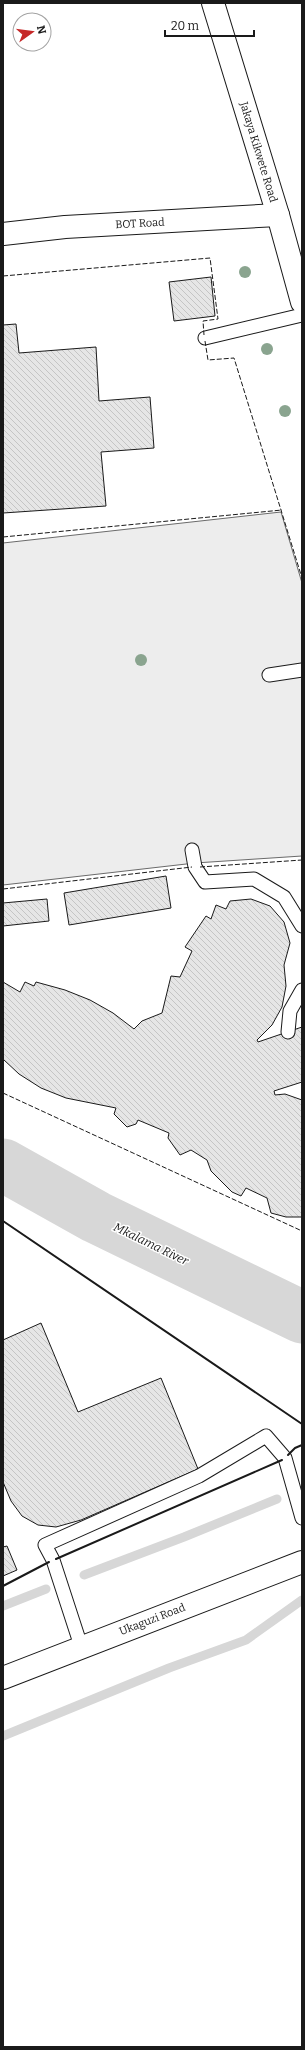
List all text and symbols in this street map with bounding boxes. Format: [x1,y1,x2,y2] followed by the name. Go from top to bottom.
[12,12,52,52] north arrow
[165,12,254,38] scale bar
[171,19,200,33] text: 20 m
[34,24,49,36] text: N
[237,99,280,204] street label: Jakaya Kikwete Road
[115,216,165,231] street label: BOT Road
[111,1220,192,1269] water label: Mkalama River
[117,1601,187,1638] street label: Ukaguzi Road

